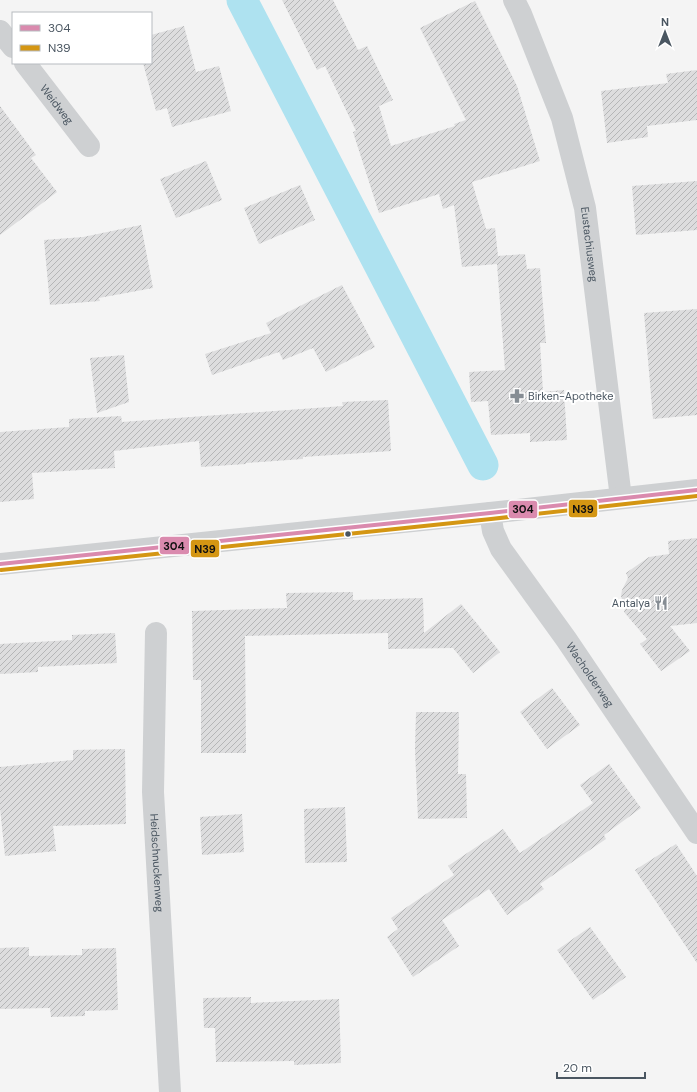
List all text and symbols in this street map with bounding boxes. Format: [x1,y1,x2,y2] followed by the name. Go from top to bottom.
[12,12,152,64] legend
[645,12,685,52] north arrow
[661,15,669,29] text: N
[48,20,71,36] text: 304
[48,40,71,56] text: N39
[37,82,76,127] street label: Weidweg
[578,206,601,283] street label: Eustachiusweg
[509,388,525,404] pharmacy icon: Birken-Apotheke
[528,389,613,403] place label: Birken-Apotheke
[568,499,598,518] line badge: N39
[508,500,538,519] line badge: 304
[512,502,534,516] text: 304
[572,502,594,516] text: N39
[343,529,353,539] unlabelled marker
[159,536,190,555] line badge: 304
[163,539,185,553] text: 304
[190,539,220,558] line badge: N39
[194,542,216,556] text: N39
[653,595,669,611] restaurant icon: Antalya
[612,596,650,610] place label: Antalya
[563,639,617,710] street label: Wacholderweg
[147,813,167,913] street label: Heidschnuckenweg
[557,1054,645,1080] scale bar
[563,1060,592,1076] text: 20 m

